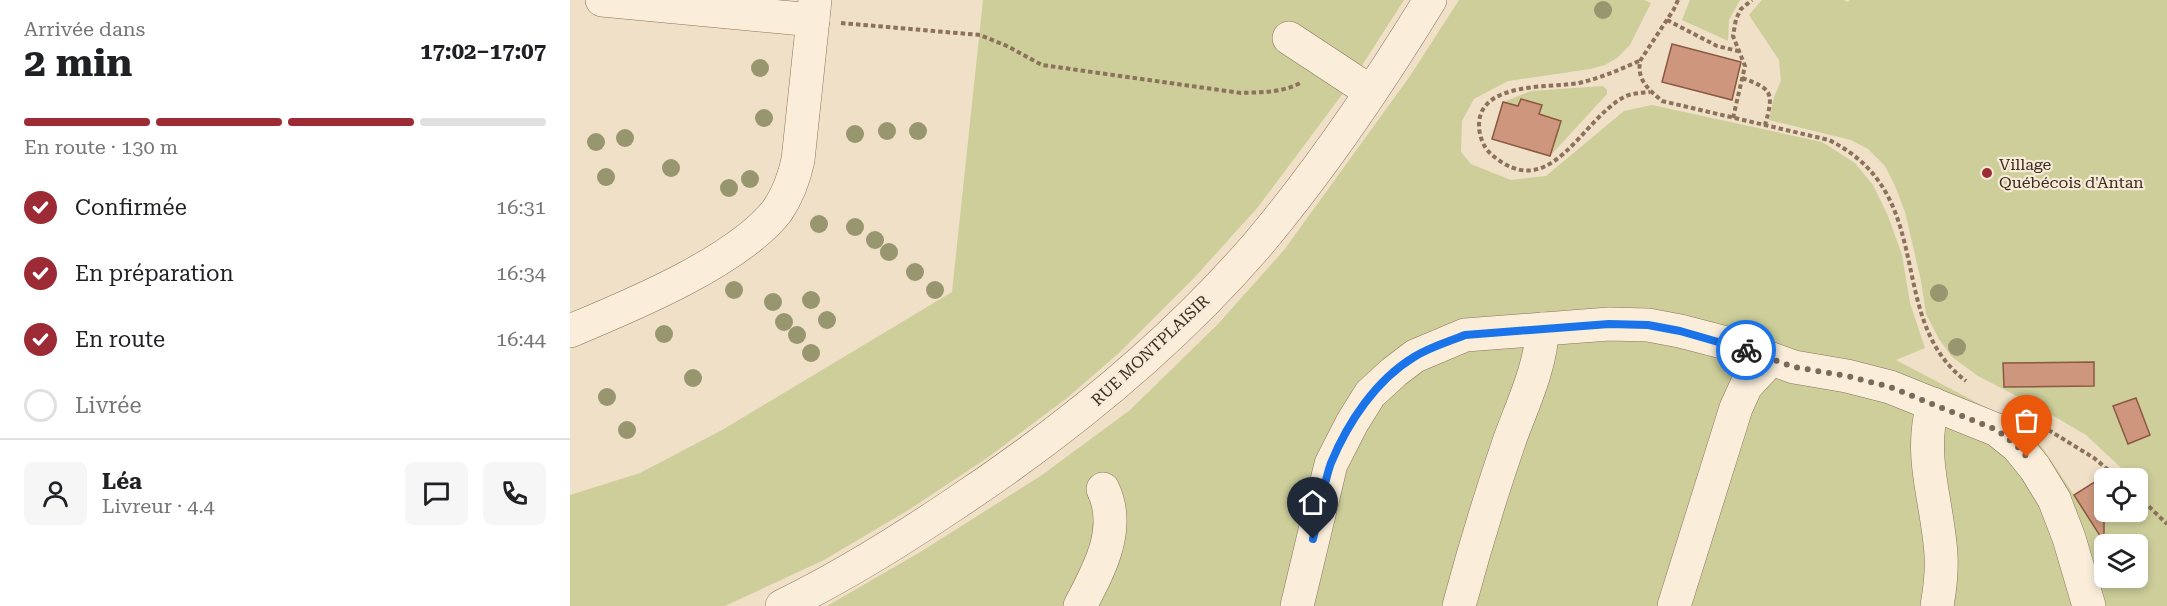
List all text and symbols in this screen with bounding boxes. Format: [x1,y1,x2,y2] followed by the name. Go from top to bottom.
[24,17,145,41] text: Arrivée dans
[420,39,546,64] text: 17:02–17:07
[24,40,132,86] text: 2 min
[24,135,178,159] text: En route · 130 m
[1999,155,2144,192] place label: Village Québécois d'Antan
[1980,166,1994,180] marker: Village Québécois d'Antan
[24,191,57,224] icon: check
[75,195,187,220] text: Confirmée
[496,195,546,219] text: 16:31
[24,257,57,290] icon: check
[75,261,234,286] text: En préparation
[496,261,546,285] text: 16:34
[1088,291,1213,410] street label: RUE MONTPLAISIR
[1716,320,1776,380] courier
[24,323,57,356] icon: check
[75,327,165,352] text: En route
[496,327,546,351] text: 16:44
[1730,334,1763,367] icon: bike
[75,393,141,418] text: Livrée
[2001,395,2052,457] pin
[2010,404,2043,437] icon: bag
[24,462,87,525] button: person
[405,462,468,525] button: chat
[483,462,546,525] button: phone
[2094,468,2148,588] map controls
[2094,468,2148,522] button: locate
[102,469,142,494] text: Léa
[1287,477,1338,539] pin
[1296,486,1329,519] icon: home
[102,494,215,518] text: Livreur · 4.4
[2094,534,2148,588] button: layers

